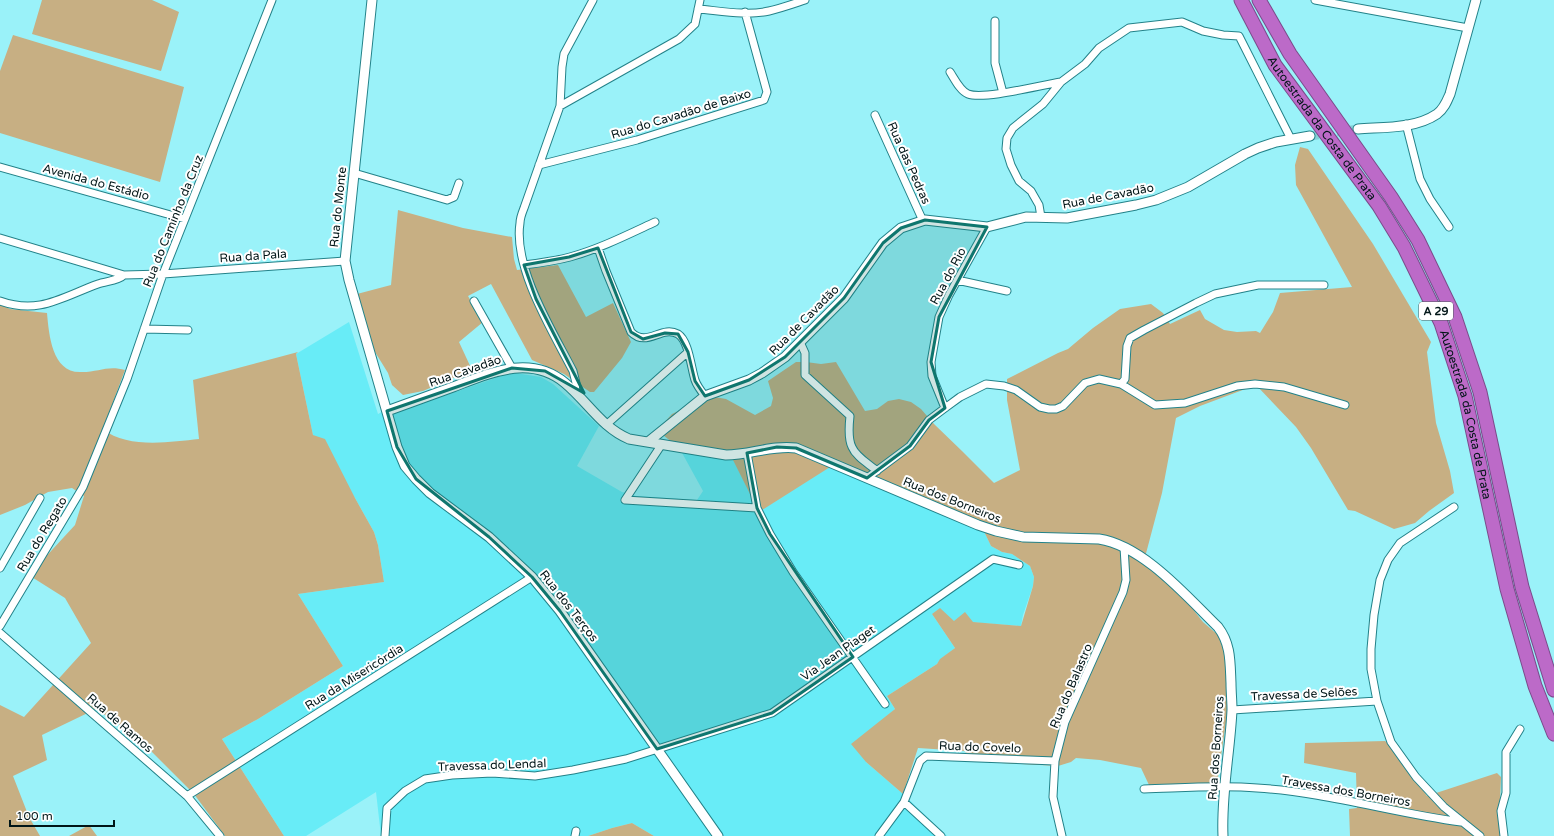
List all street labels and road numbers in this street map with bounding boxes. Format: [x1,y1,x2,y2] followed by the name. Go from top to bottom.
[1265,54,1379,203] street label: Autoestrada da Costa de Prata
[609,86,753,142] street label: Rua do Cavadão de Baixo
[885,120,933,206] street label: Rua das Pedras
[140,153,206,289] street label: Rua do Caminho da Cruz
[41,161,151,203] street label: Avenida do Estádio
[327,166,349,248] street label: Rua do Monte
[1061,180,1155,212] street label: Rua de Cavadão
[927,245,969,307] street label: Rua do Rio
[219,247,287,265] street label: Rua da Pala
[766,282,842,358] street label: Rua de Cavadão
[1419,302,1453,320] road number: A 29
[1437,328,1494,501] street label: Autoestrada da Costa de Prata
[427,352,503,390] street label: Rua Cavadão
[901,474,1003,526] street label: Rua dos Borneiros
[14,494,70,574] street label: Rua do Regato
[537,568,601,645] street label: Rua dos Terços
[798,622,878,684] street label: Via Jean Piaget
[302,641,406,713] street label: Rua da Misericórdia
[1047,642,1095,730] street label: Rua do Balastro
[1250,684,1358,704] street label: Travessa de Selões
[84,691,156,756] street label: Rua de Ramos
[1205,695,1227,800] street label: Rua dos Borneiros
[939,739,1021,755] street label: Rua do Covelo
[437,756,547,774] street label: Travessa do Lendal
[1280,773,1412,809] street label: Travessa dos Borneiros

